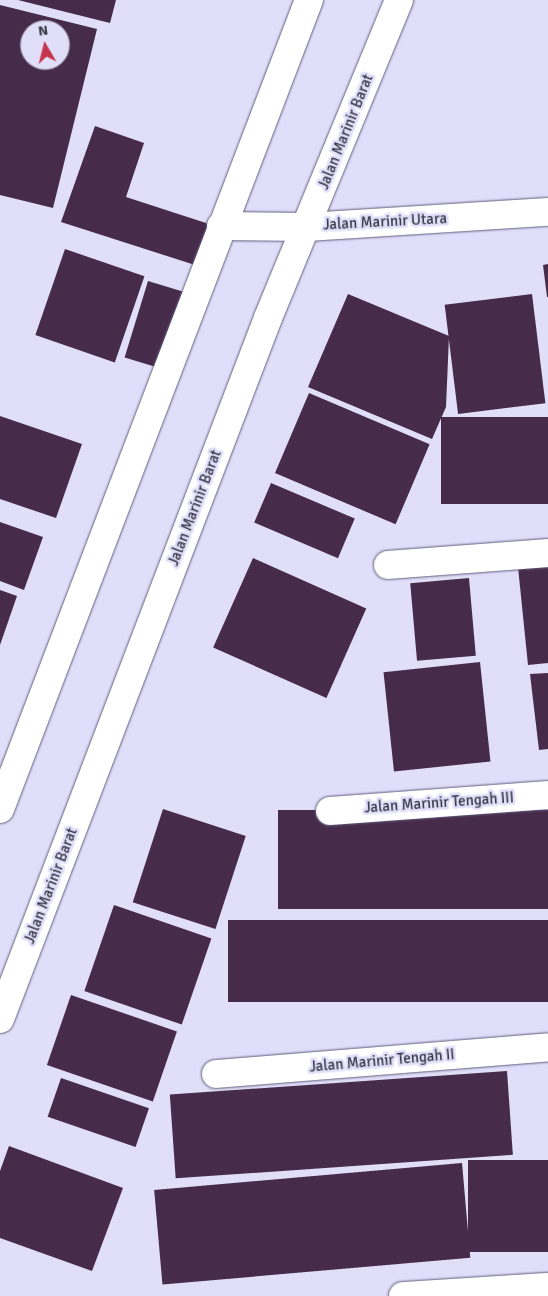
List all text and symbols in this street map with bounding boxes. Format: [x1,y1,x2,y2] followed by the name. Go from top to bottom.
[20,20,70,70] north arrow
[37,22,49,40] text: N
[315,72,377,192] street label: Jalan Marinir Barat
[323,210,447,234] street label: Jalan Marinir Utara
[165,447,225,569] street label: Jalan Marinir Barat
[364,789,514,817] street label: Jalan Marinir Tengah III
[21,825,81,947] street label: Jalan Marinir Barat
[309,1046,455,1076] street label: Jalan Marinir Tengah II

